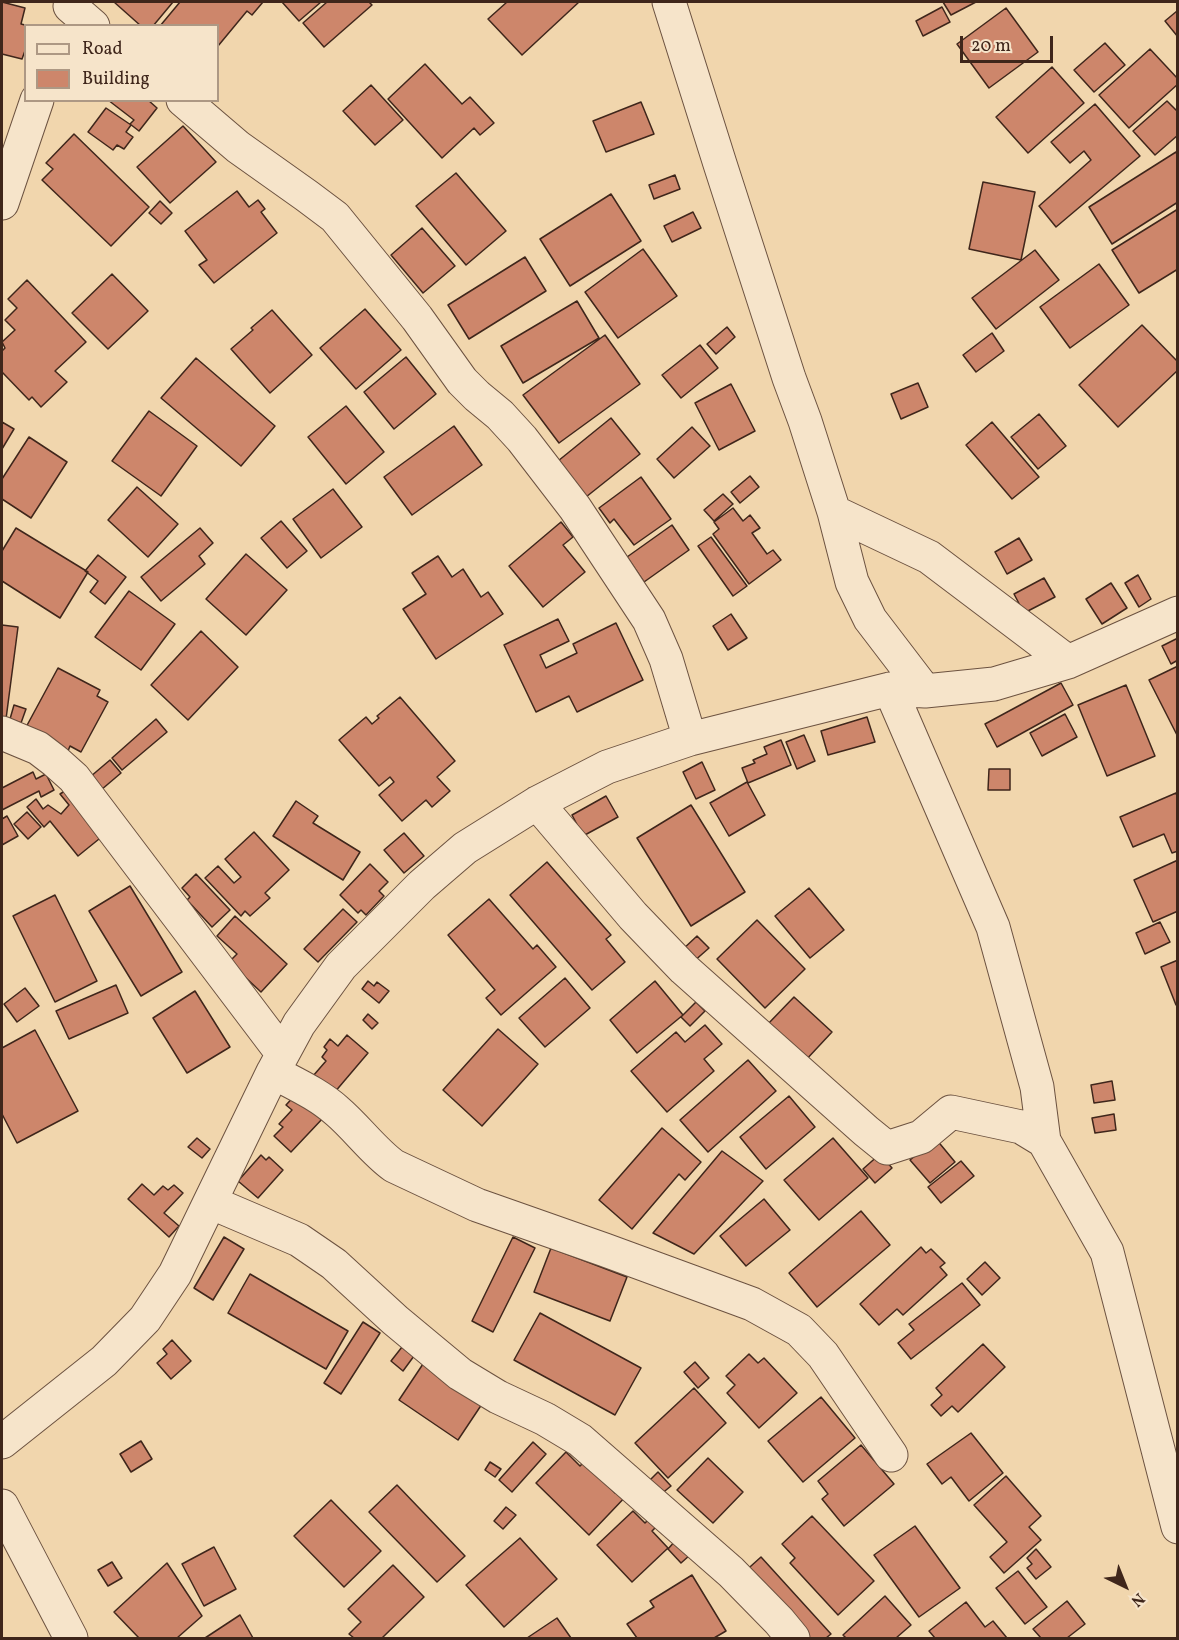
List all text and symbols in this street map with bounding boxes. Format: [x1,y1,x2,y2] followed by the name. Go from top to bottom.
[24,24,219,102] legend
[963,24,1056,62] scale bar
[971,34,1011,59] text: 20 m
[82,37,123,62] text: Road
[82,67,150,92] text: Building
[1095,1556,1155,1616] north arrow
[1126,1587,1149,1611] text: N

